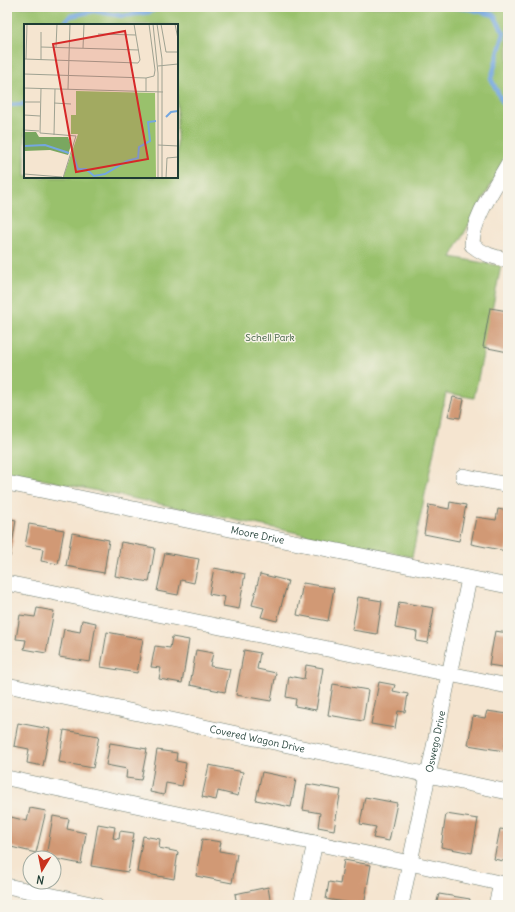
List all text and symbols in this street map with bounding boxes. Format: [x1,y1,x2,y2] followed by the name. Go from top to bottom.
[24,24,178,178] inset map
[245,331,295,344] park label: Schell Park
[230,523,286,547] street label: Moore Drive
[423,710,448,774] street label: Oswego Drive
[208,722,306,755] street label: Covered Wagon Drive
[22,850,62,890] north arrow
[35,872,45,887] text: N

